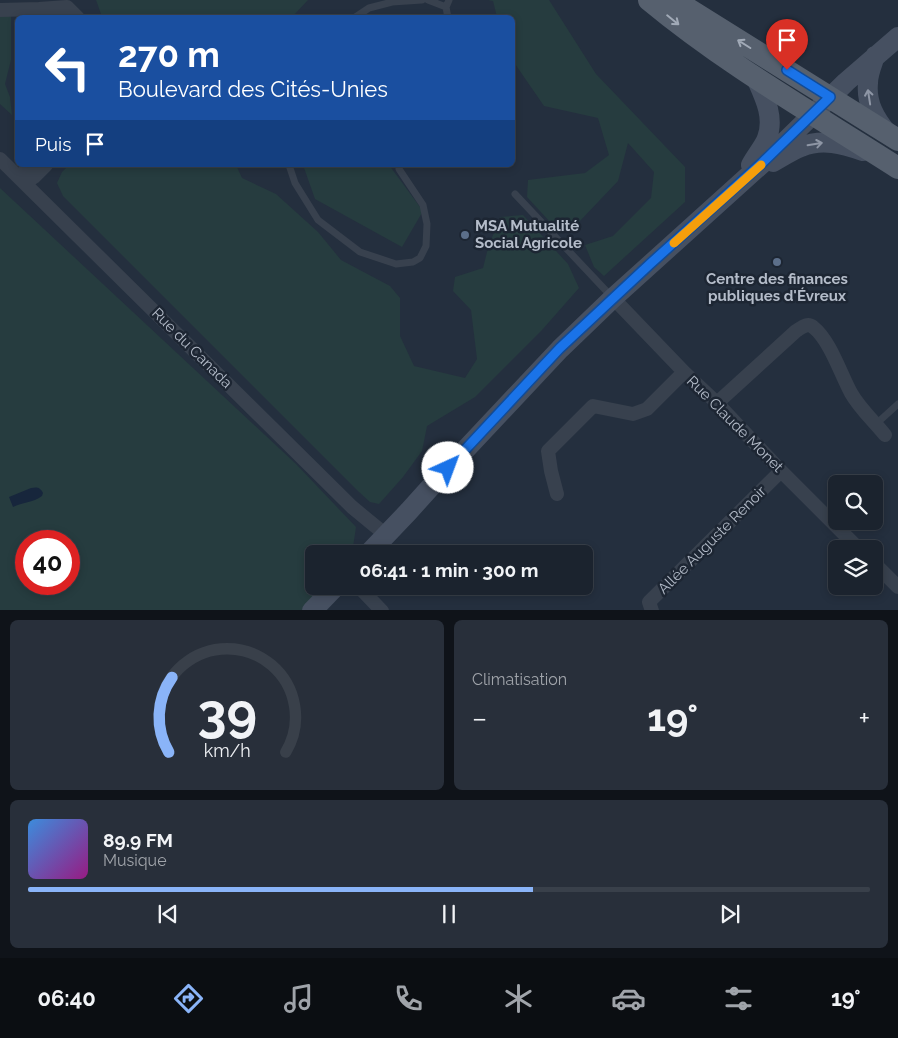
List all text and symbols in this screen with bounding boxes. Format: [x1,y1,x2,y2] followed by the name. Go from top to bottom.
[666,14,679,25] one-way arrow
[766,19,808,70] pin
[773,26,801,54] icon: arrive
[118,34,220,75] text: 270 m
[35,35,100,100] icon: left
[738,38,752,48] one-way arrow
[118,76,388,102] text: Boulevard des Cités-Unies
[864,89,874,105] one-way arrow
[81,130,109,158] icon: arrive
[35,133,71,155] text: Puis
[807,139,823,149] one-way arrow
[475,217,582,252] place label: MSA Mutualité Social Agricole
[459,229,471,241] marker: MSA Mutualité Social Agricole
[771,256,783,268] marker: Centre des finances publiques d'Évreux
[706,270,848,305] place label: Centre des finances publiques d'Évreux
[148,304,236,392] street label: Rue du Canada
[683,372,787,476] street label: Rue Claude Monet
[421,441,473,493] position arrow
[828,475,883,595] map controls
[828,475,883,530] button: search
[654,482,770,598] street label: Allée Auguste Renoir
[15,530,80,595] speed limit sign: 40
[828,540,883,595] button: layers
[359,559,539,581] text: 06:41 · 1 min · 300 m
[472,670,567,689] text: Climatisation
[197,682,257,743] text: 39
[647,695,698,740] text: 19°
[472,702,487,735] text: −
[858,702,870,735] text: +
[203,740,251,761] text: km/h
[103,829,173,851] text: 89.9 FM
[103,851,167,870] text: Musique
[154,900,182,928] icon: previous
[435,900,463,928] icon: pause
[716,900,744,928] icon: next
[171,981,206,1016] icon: directions
[281,981,316,1016] icon: music
[391,981,426,1016] icon: phone
[501,981,536,1016] icon: climate
[611,981,646,1016] icon: car
[721,981,756,1016] icon: filters
[38,985,96,1011] text: 06:40
[831,985,860,1011] text: 19°

